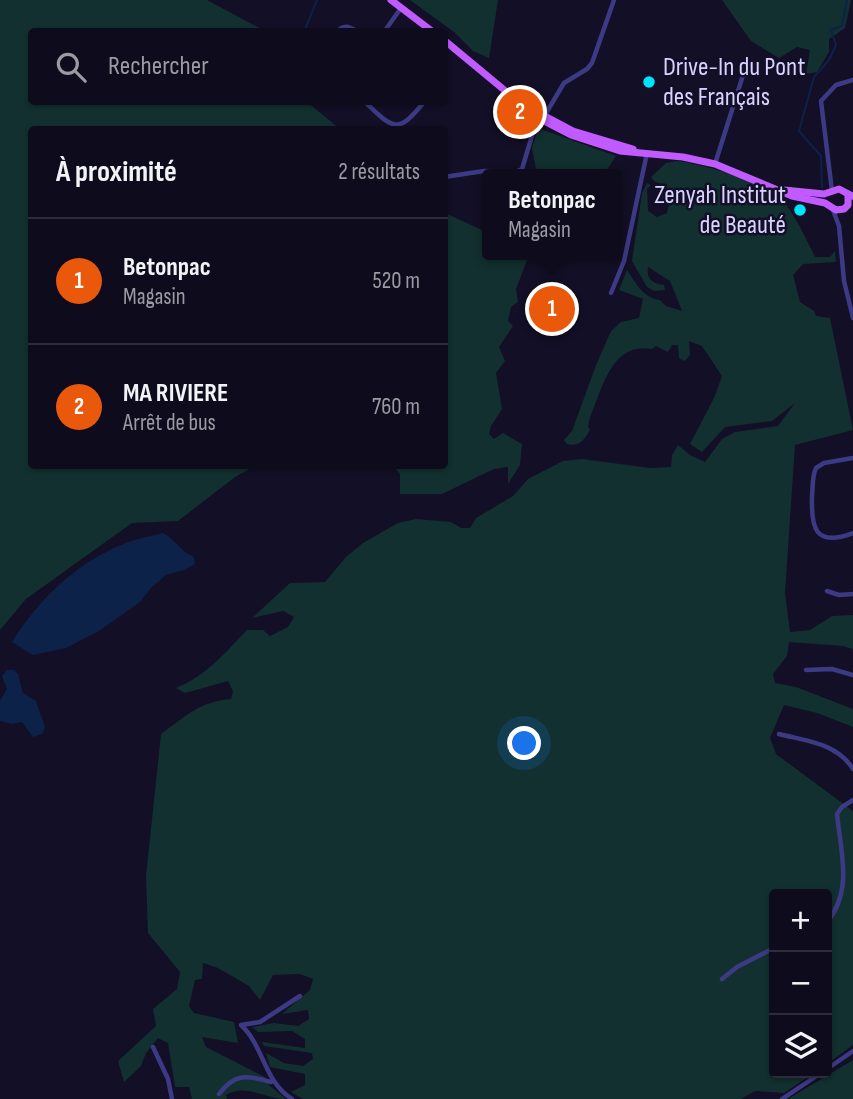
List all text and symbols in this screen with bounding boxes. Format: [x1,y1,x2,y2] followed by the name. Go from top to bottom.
[28,28,448,105] search box
[52,48,90,86] icon: search
[108,51,209,82] text: Rechercher
[663,52,805,113] place label: Drive-In du Pont des Français
[641,74,657,90] marker: Drive-In du Pont des Français
[497,86,543,138] pin: 2
[56,154,177,190] text: À proximité
[338,158,420,186] text: 2 résultats
[482,169,622,260] popup
[654,180,786,241] place label: Zenyah Institut de Beauté
[508,185,596,216] text: Betonpac
[792,202,808,218] marker: Zenyah Institut de Beauté
[508,216,571,244] text: Magasin
[123,252,211,283] text: Betonpac
[74,267,84,295] text: 1
[373,267,420,295] text: 520 m
[123,283,186,311] text: Magasin
[529,283,575,335] pin: 1
[123,378,228,409] text: MA RIVIERE
[74,393,84,421] text: 2
[372,393,420,421] text: 760 m
[123,409,216,437] text: Arrêt de bus
[507,726,541,760] your location
[769,889,832,1078] map controls
[769,889,832,952] button: +
[769,952,832,1015] button: −
[769,1015,832,1078] button: layers

